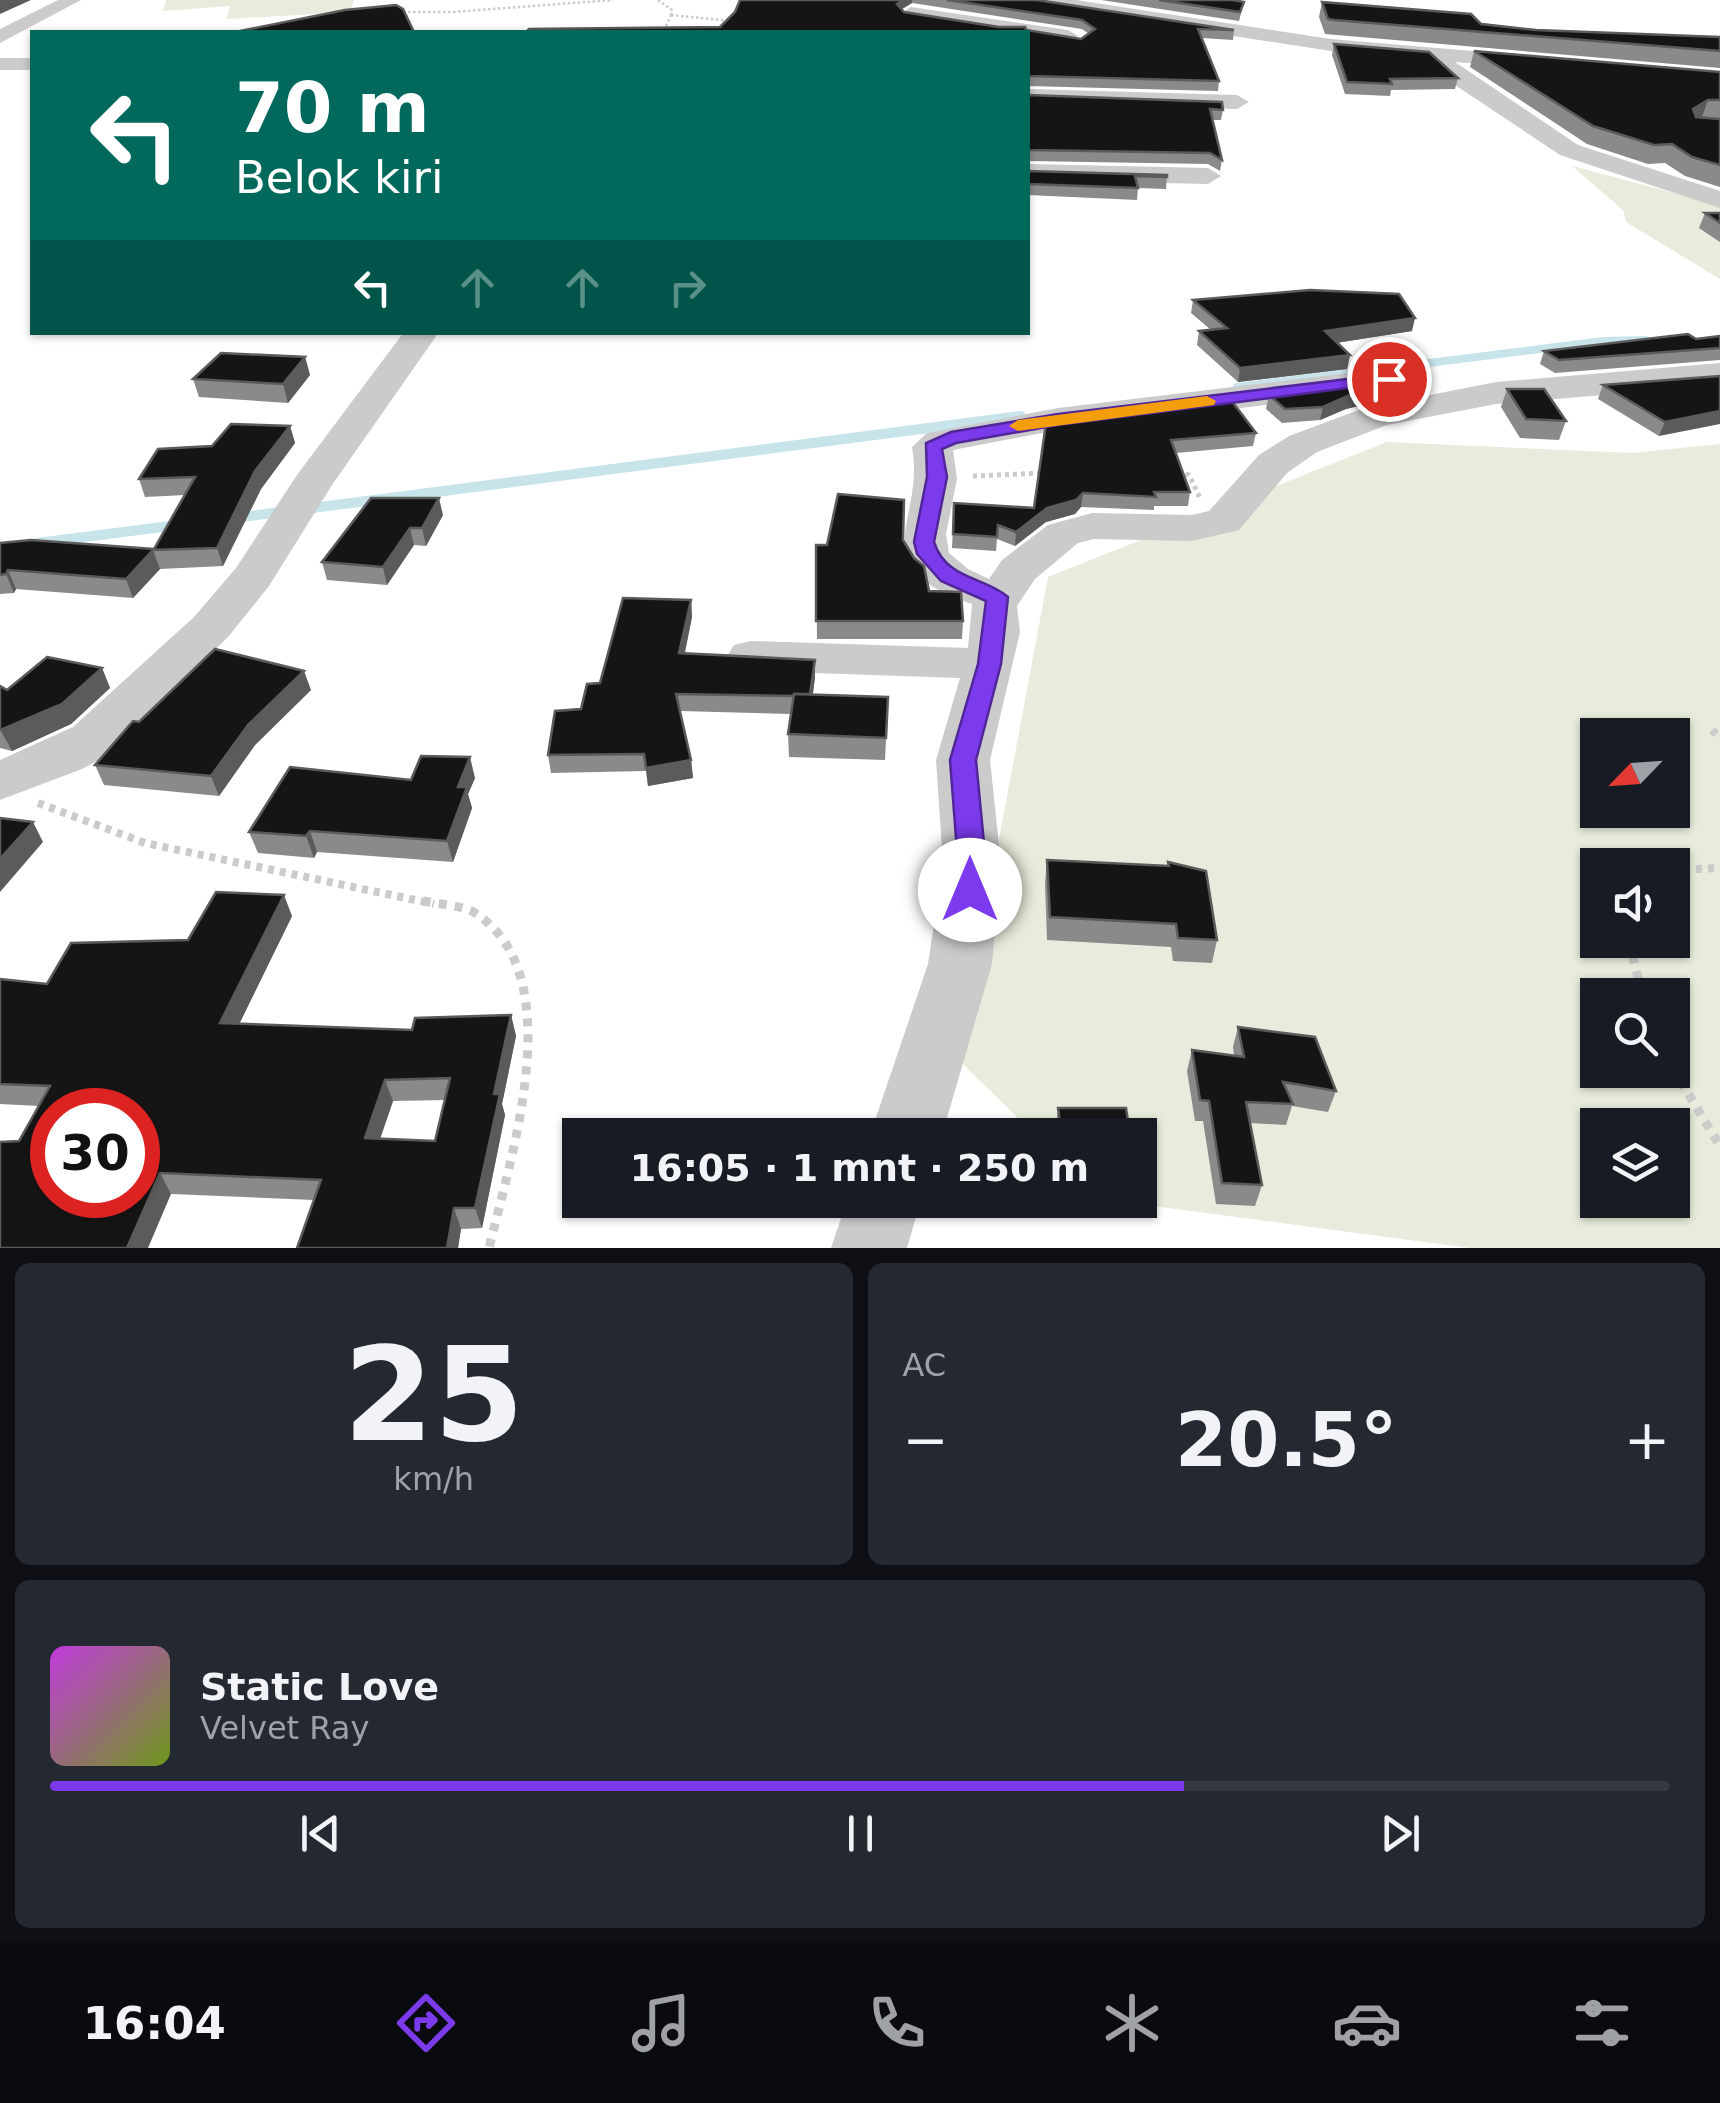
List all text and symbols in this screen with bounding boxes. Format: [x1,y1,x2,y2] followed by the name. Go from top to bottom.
[235,67,430,149] text: 70 m
[70,70,200,200] icon: left
[235,151,444,204] text: Belok kiri
[345,260,400,315] icon: left
[450,260,505,315] icon: ahead
[555,260,610,315] icon: ahead
[660,260,715,315] icon: right
[1347,337,1432,422] pin
[1362,352,1417,407] icon: arrive
[1580,718,1690,828] north arrow
[1580,718,1690,1218] map controls
[918,838,1022,942] position arrow
[1580,848,1690,958] button: sound
[1580,978,1690,1088] button: search
[30,1088,160,1218] speed limit sign: 30
[1580,1108,1690,1218] button: layers
[630,1146,1089,1190] text: 16:05 · 1 mnt · 250 m
[343,1319,524,1471] text: 25
[903,1346,946,1384] text: AC
[1175,1396,1398,1484] text: 20.5°
[903,1408,949,1472] text: −
[1624,1408,1670,1472] text: +
[393,1460,474,1498] text: km/h
[200,1665,439,1709] text: Static Love
[200,1709,369,1747] text: Velvet Ray
[293,1806,348,1861] icon: previous
[833,1806,888,1861] icon: pause
[1373,1806,1428,1861] icon: next
[391,1988,461,2058] icon: directions
[626,1988,696,2058] icon: music
[862,1988,932,2058] icon: phone
[1097,1988,1167,2058] icon: climate
[1332,1988,1402,2058] icon: car
[1567,1988,1637,2058] icon: filters
[83,1997,226,2050] text: 16:04

